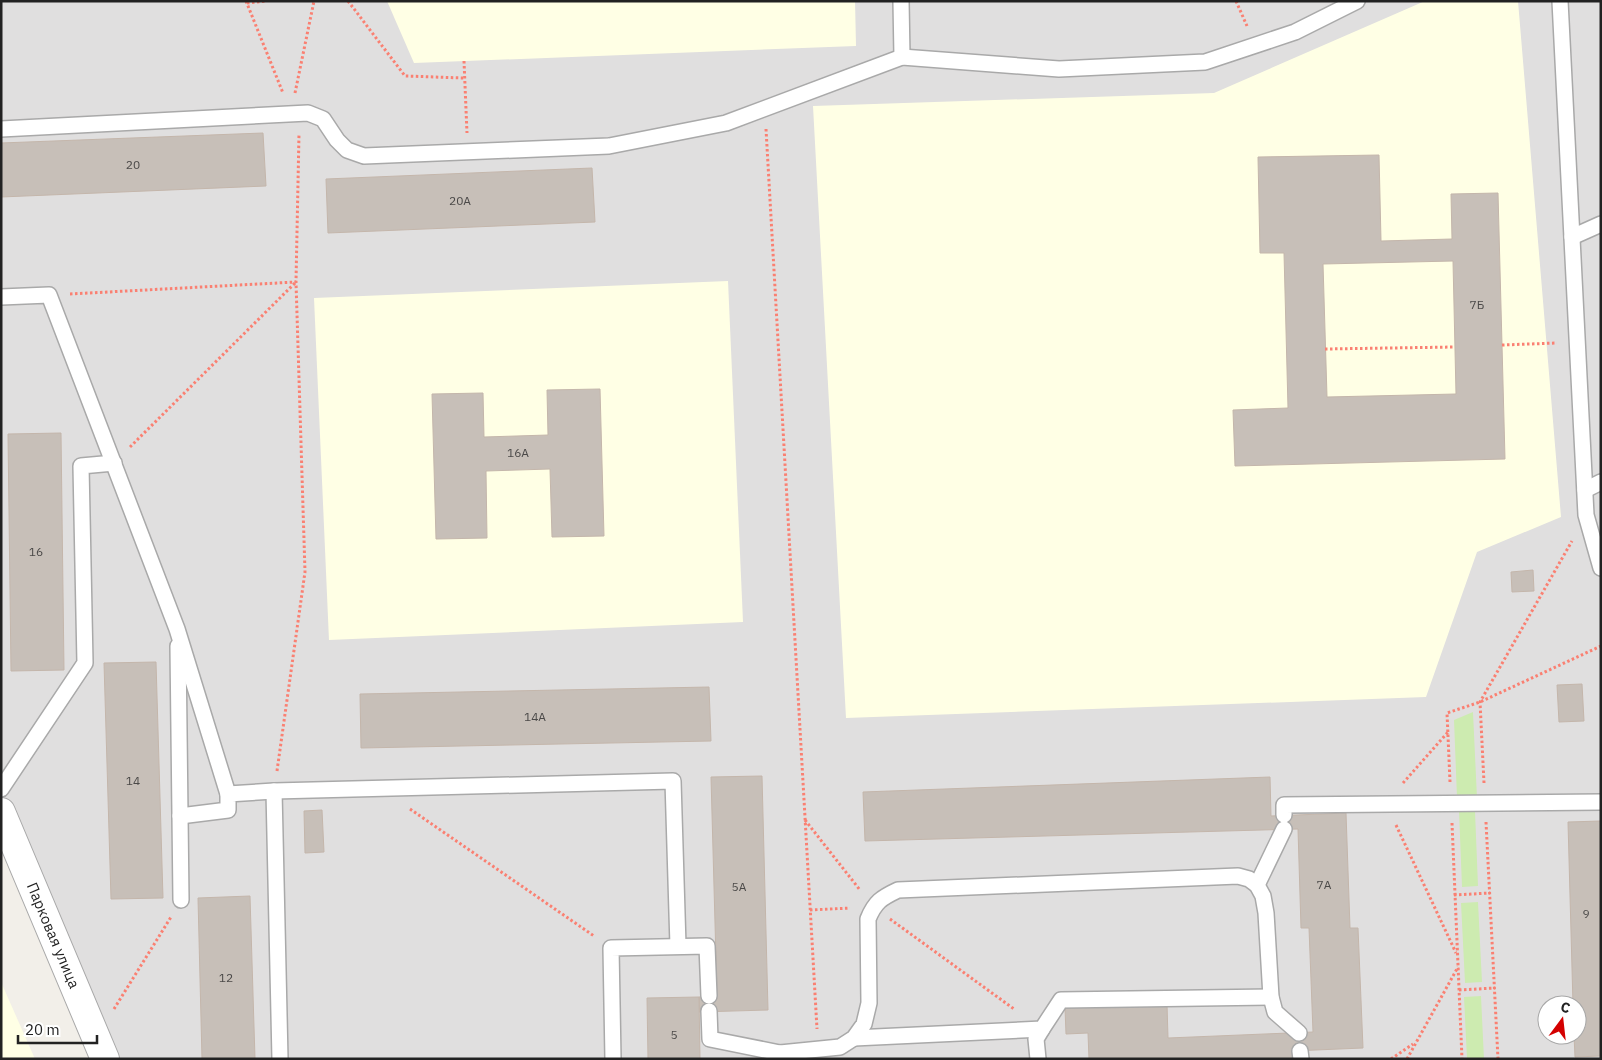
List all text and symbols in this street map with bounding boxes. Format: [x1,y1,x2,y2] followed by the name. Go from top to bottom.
[126,157,140,172] house number: 20
[449,193,471,208] house number: 20А
[1470,297,1484,312] house number: 7Б
[507,445,529,460] house number: 16А
[29,544,43,559] house number: 16
[524,709,546,724] house number: 14А
[126,773,140,788] house number: 14
[1317,877,1332,892] house number: 7А
[732,879,747,894] house number: 5А
[23,880,84,991] street label: Парковая улица
[1582,906,1590,921] house number: 9
[219,970,233,985] house number: 12
[1537,995,1587,1045] north arrow
[1559,998,1572,1017] text: С
[18,1012,96,1044] scale bar
[25,1020,60,1039] text: 20 m
[670,1027,678,1042] house number: 5

